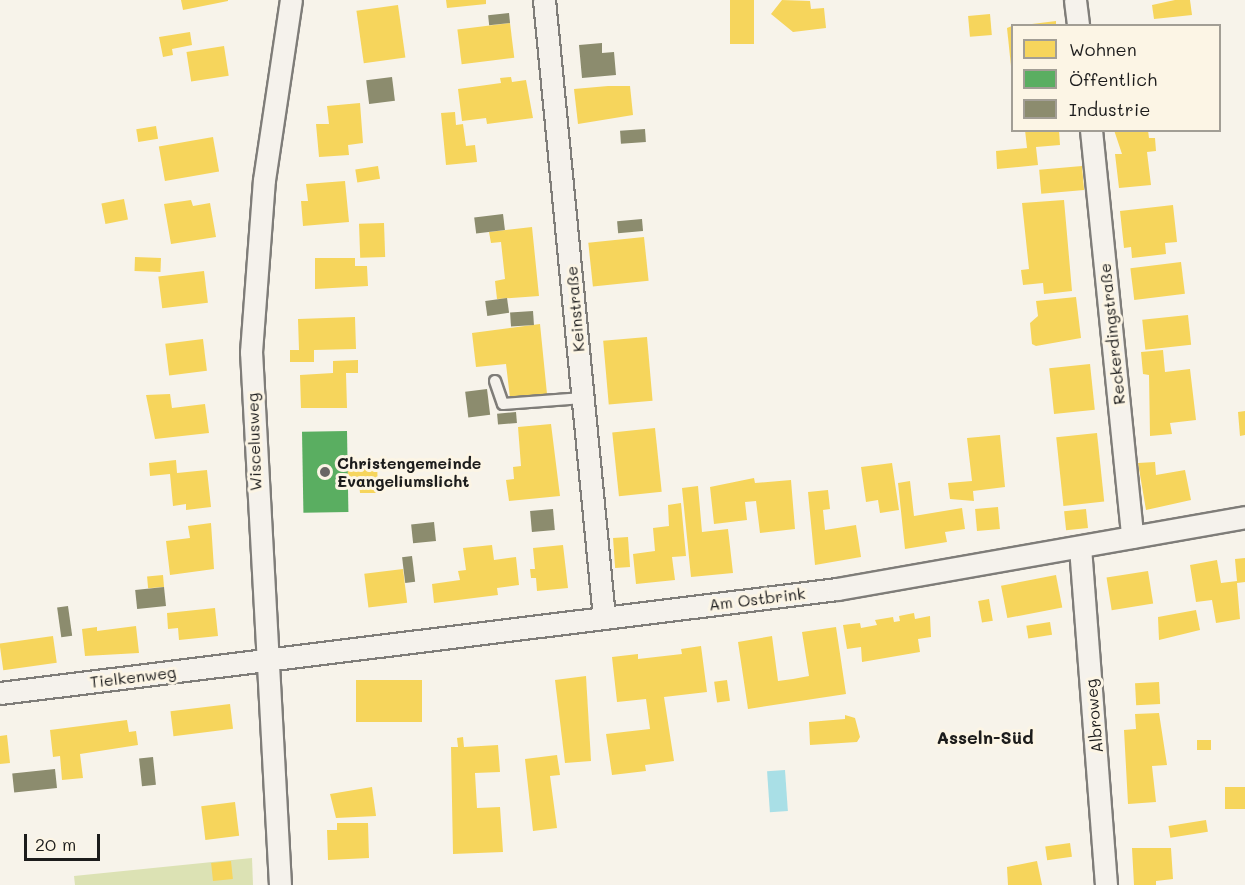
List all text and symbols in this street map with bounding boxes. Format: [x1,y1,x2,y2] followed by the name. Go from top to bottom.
[1011,24,1221,132] legend
[1069,37,1137,61] text: Wohnen
[1069,67,1157,91] text: Öffentlich
[1069,97,1150,121] text: Industrie
[1095,262,1129,406] street label: Reckerdingstraße
[562,265,588,353] street label: Keinstraße
[243,393,265,491] street label: Wiscelusweg
[337,453,481,491] place label: Christengemeinde Evangeliumslicht
[318,465,332,479] marker: Christengemeinde Evangeliumslicht
[708,584,806,614] street label: Am Ostbrink
[89,662,177,692] street label: Tielkenweg
[1081,678,1107,754] street label: Albroweg
[936,726,1034,748] district label: Asseln-Süd
[27,822,104,860] scale bar
[35,832,76,856] text: 20 m

